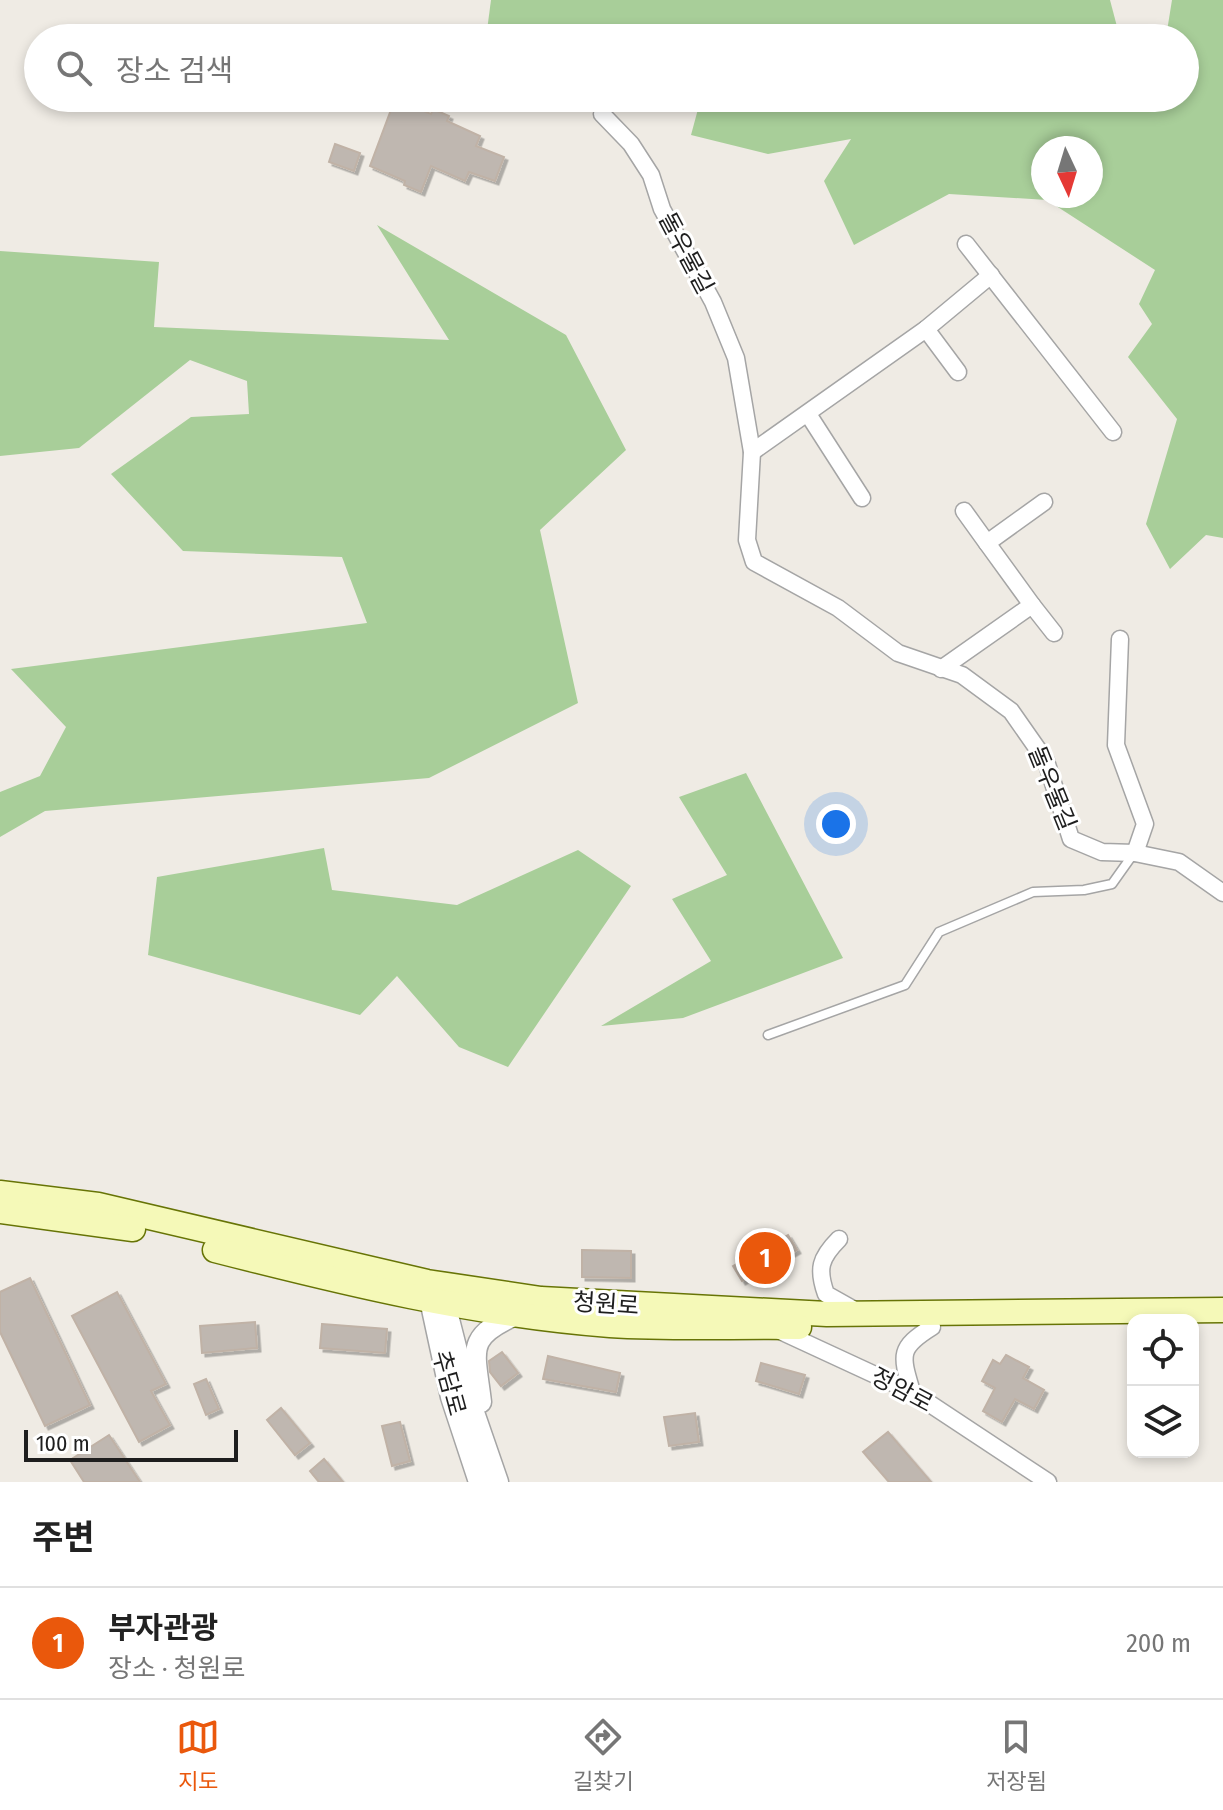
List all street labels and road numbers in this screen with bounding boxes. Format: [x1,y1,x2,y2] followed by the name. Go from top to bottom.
[653,207,719,299] street label: 돌우물길
[1022,742,1082,834] street label: 돌우물길
[572,1288,640,1320] street label: 청원로
[427,1347,471,1419] street label: 추담로
[866,1362,938,1418] street label: 정암로

